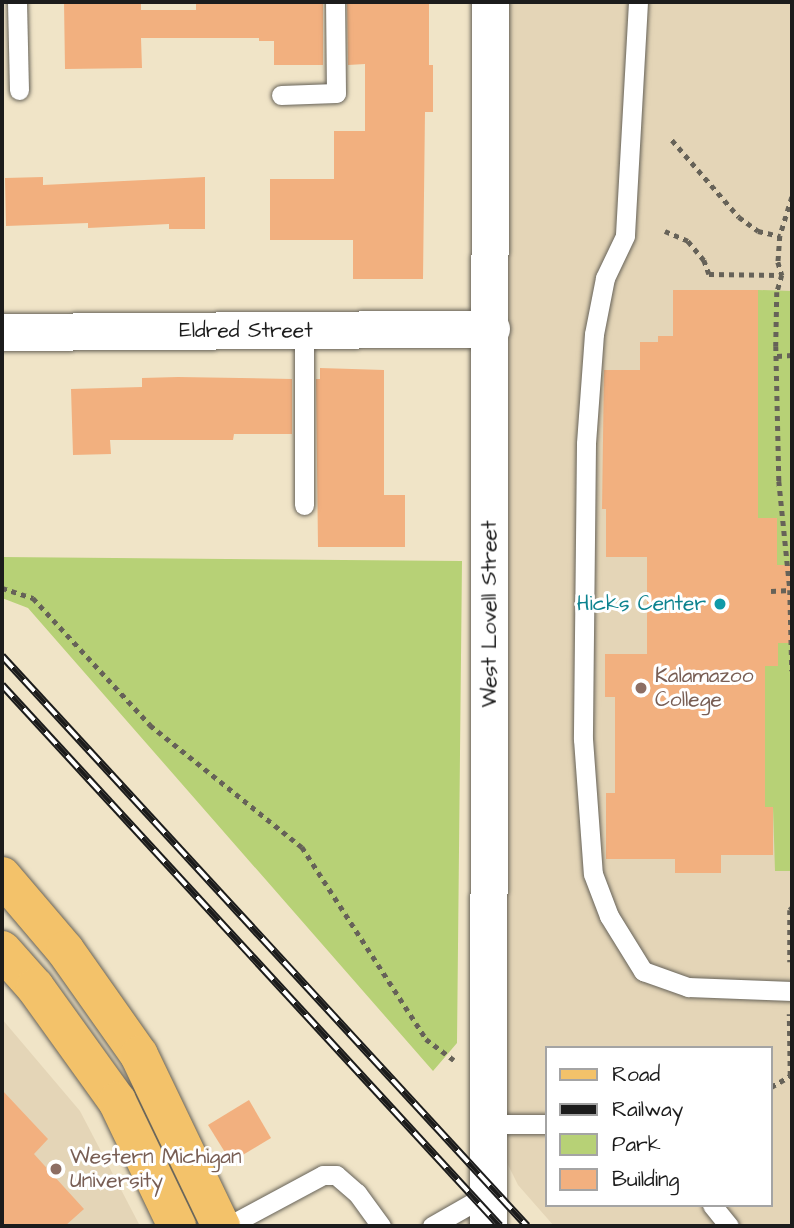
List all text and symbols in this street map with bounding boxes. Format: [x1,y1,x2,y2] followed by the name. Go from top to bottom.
[179,318,313,344] street label: Eldred Street
[477,521,503,707] street label: West Lovell Street
[577,591,706,617] place label: Hicks Center
[712,596,728,612] marker: Hicks Center
[655,663,753,713] place label: Kalamazoo College
[633,680,649,696] marker: Kalamazoo College
[546,1046,773,1207] legend
[612,1060,660,1089] text: Road
[612,1095,683,1124] text: Railway
[612,1130,661,1159] text: Park
[70,1144,241,1194] place label: Western Michigan University
[48,1161,64,1177] marker: Western Michigan University
[612,1165,679,1194] text: Building

